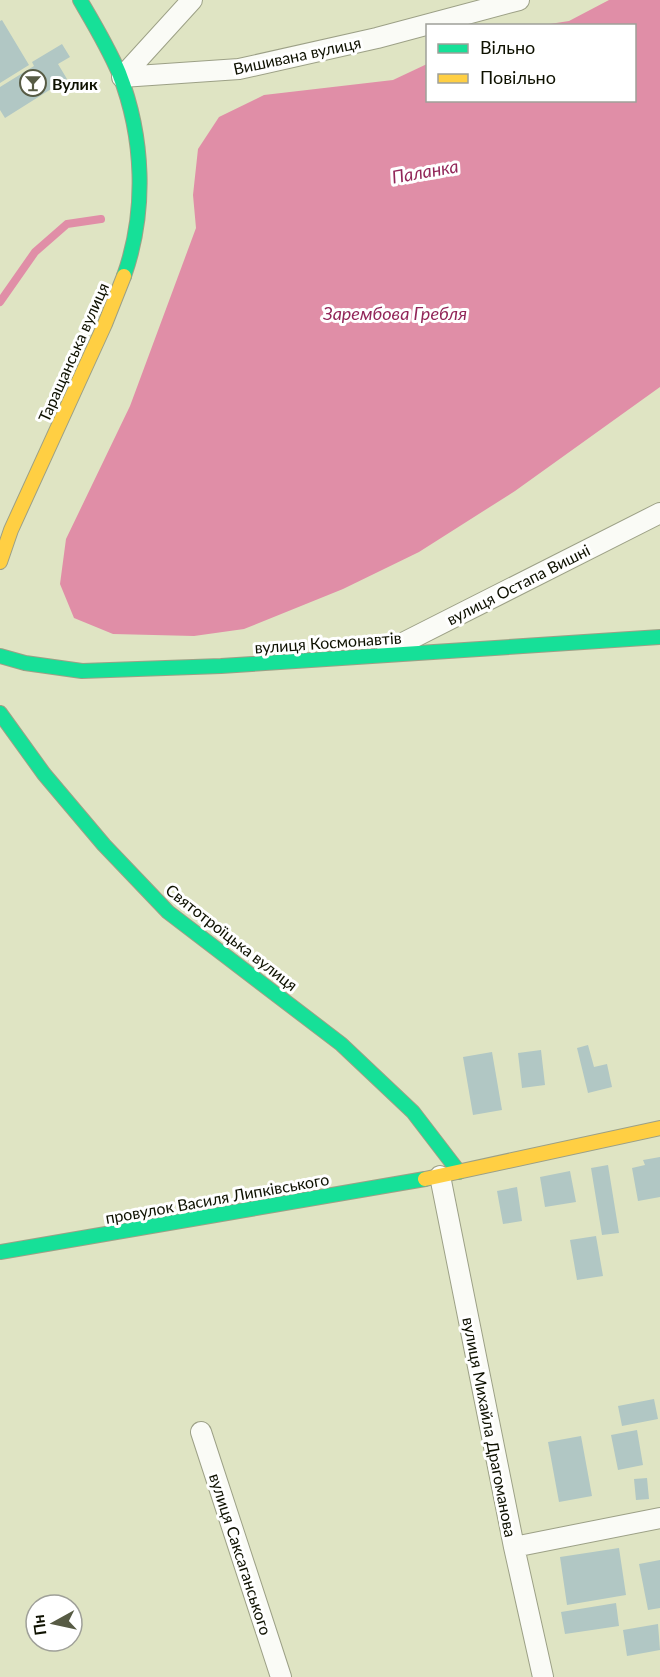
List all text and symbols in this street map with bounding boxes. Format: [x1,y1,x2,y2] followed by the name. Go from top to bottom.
[426,24,636,102] legend
[231,32,363,78] street label: Вишивана вулиця
[480,36,535,58] text: Вільно
[480,66,556,88] text: Повільно
[18,68,48,98] bar icon: Вулик
[52,74,98,93] place label: Вулик
[390,154,460,188] water label: Паланка
[34,279,112,425] street label: Таращанська вулиця
[322,302,467,324] water label: Зарембова Гребля
[443,540,593,628] street label: вулиця Остапа Вишні
[254,627,402,657] street label: вулиця Космонавтів
[162,880,302,994] street label: Святотроїцька вулиця
[104,1169,330,1227] street label: провулок Василя Липківського
[459,1315,521,1539] street label: вулиця Михайла Драгоманова
[206,1471,276,1637] street label: вулиця Саксаганського
[24,1593,84,1653] north arrow
[28,1613,50,1637] text: Пн

